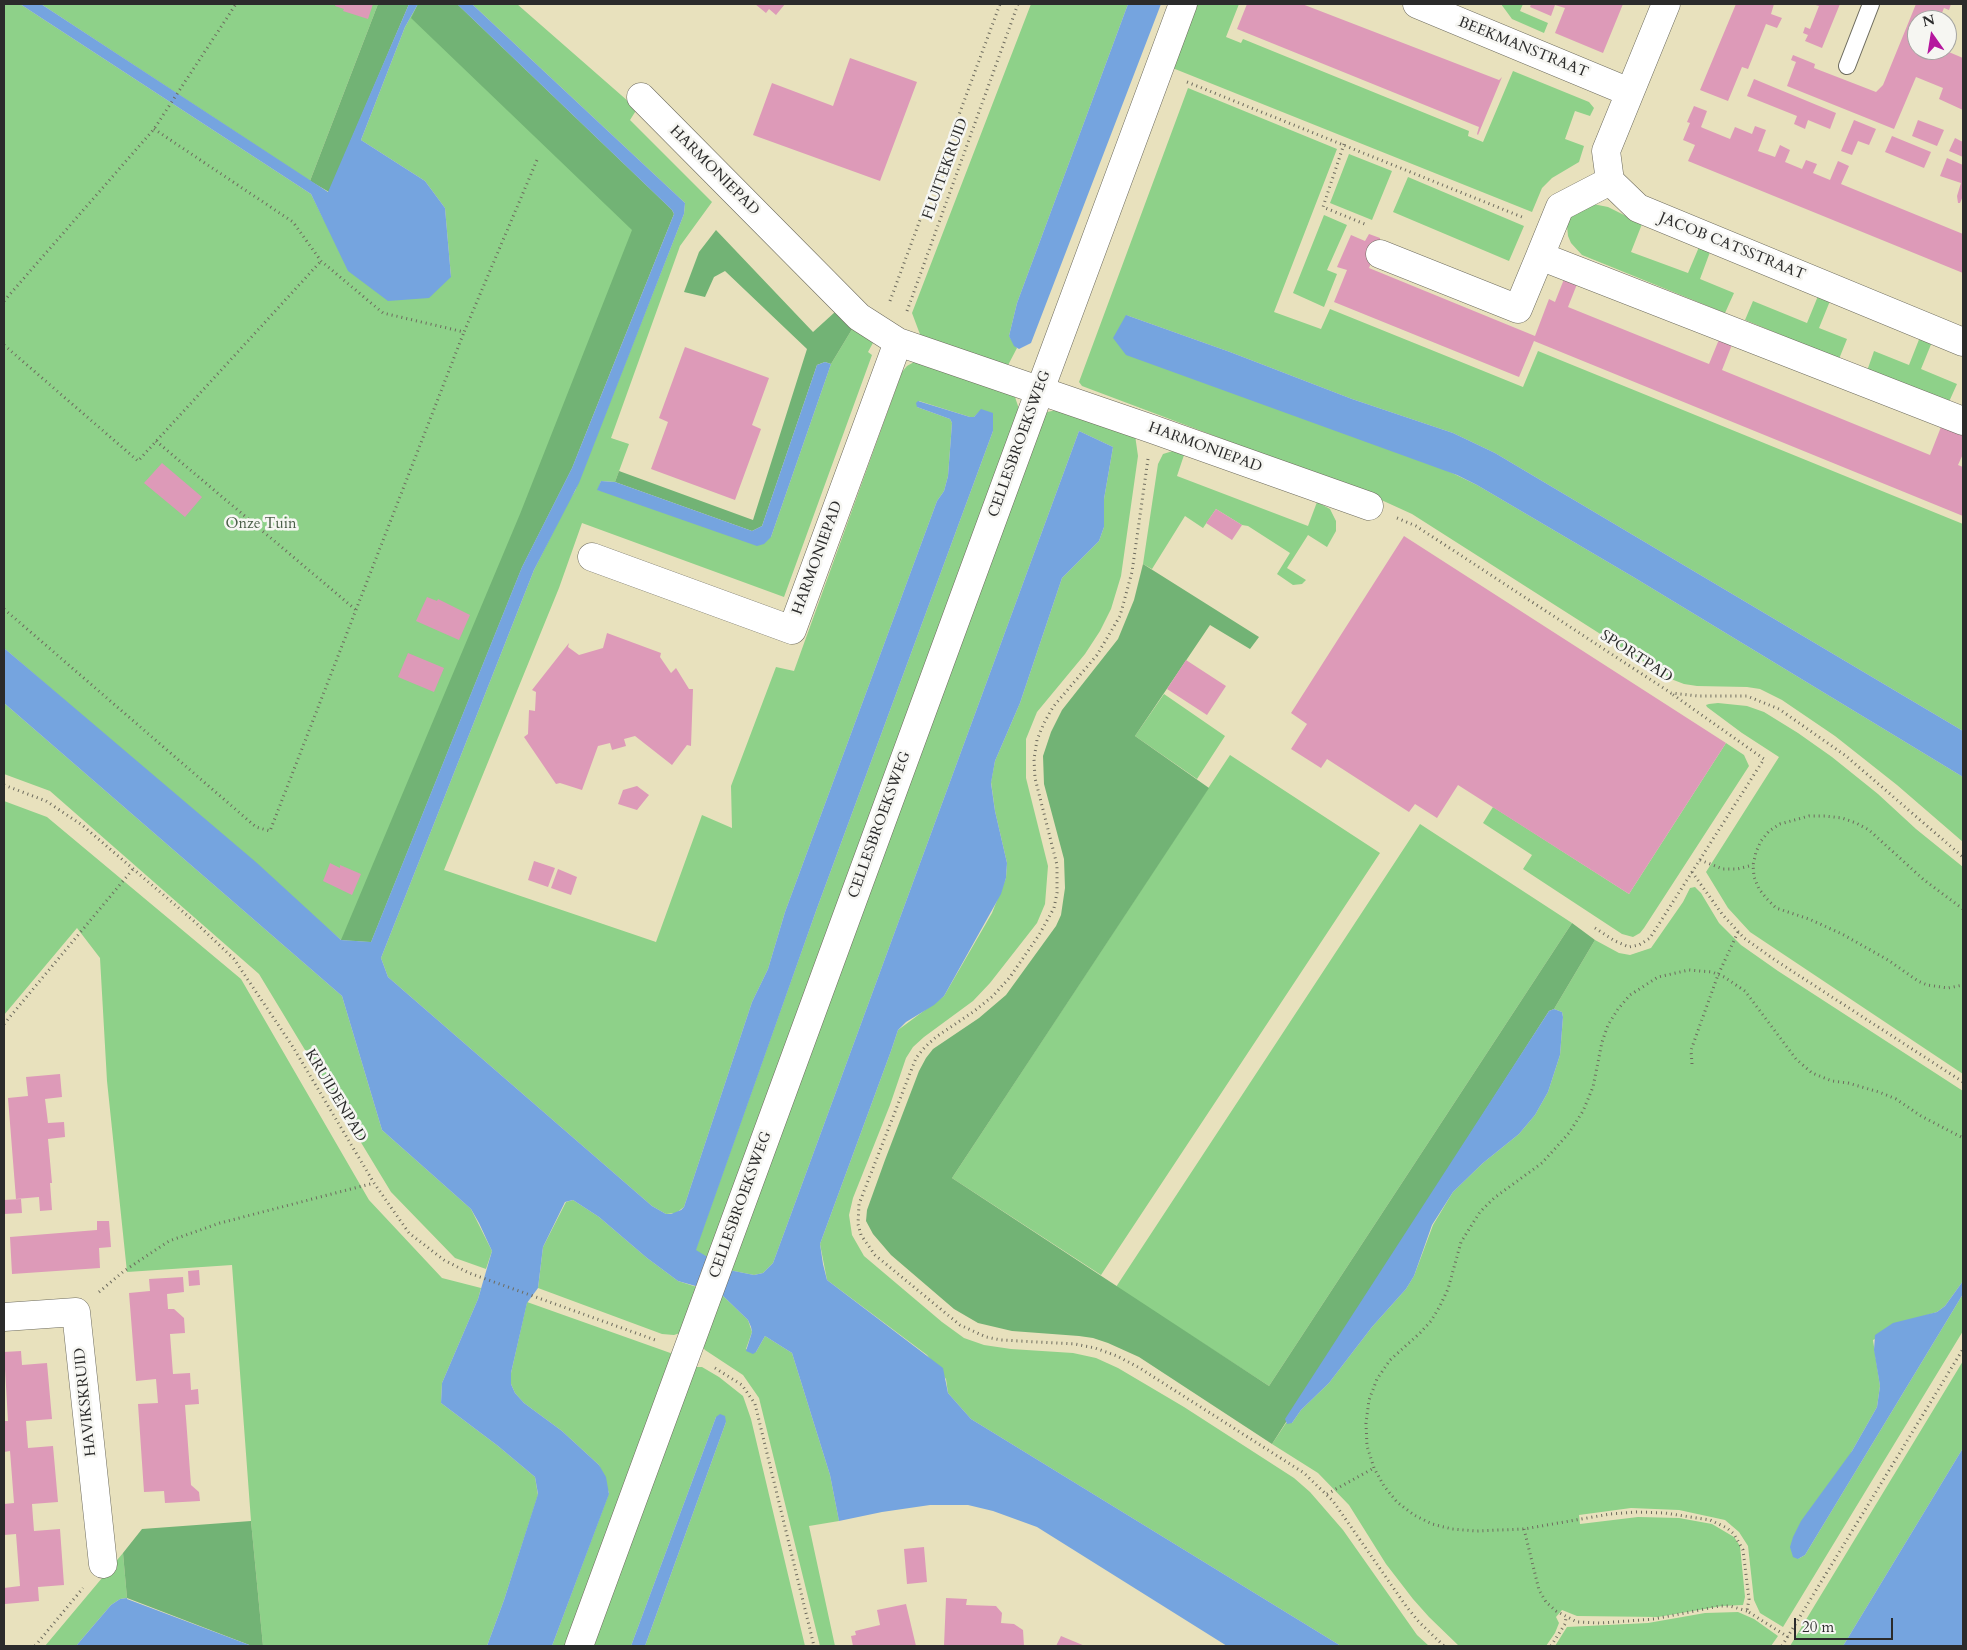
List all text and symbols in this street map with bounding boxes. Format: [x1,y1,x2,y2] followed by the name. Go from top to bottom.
[1907,10,1957,60] north arrow
[1921,10,1937,31] text: N
[1455,14,1591,82] street label: BEEKMANSTRAAT
[919,116,973,222] street label: FLUITEKRUID
[665,122,763,220] street label: HARMONIEPAD
[1656,209,1808,285] street label: JACOB CATSSTRAAT
[985,368,1055,520] street label: CELLESBROEKSWEG
[1146,419,1264,477] street label: HARMONIEPAD
[789,499,847,617] street label: HARMONIEPAD
[225,516,297,534] park label: Onze Tuin
[1597,627,1675,687] street label: SPORTPAD
[845,749,915,901] street label: CELLESBROEKSWEG
[300,1046,370,1146] street label: KRUIDENPAD
[706,1129,776,1281] street label: CELLESBROEKSWEG
[71,1347,101,1457] street label: HAVIKSKRUID
[1797,1608,1896,1640] scale bar
[1802,1617,1834,1637] text: 20 m

